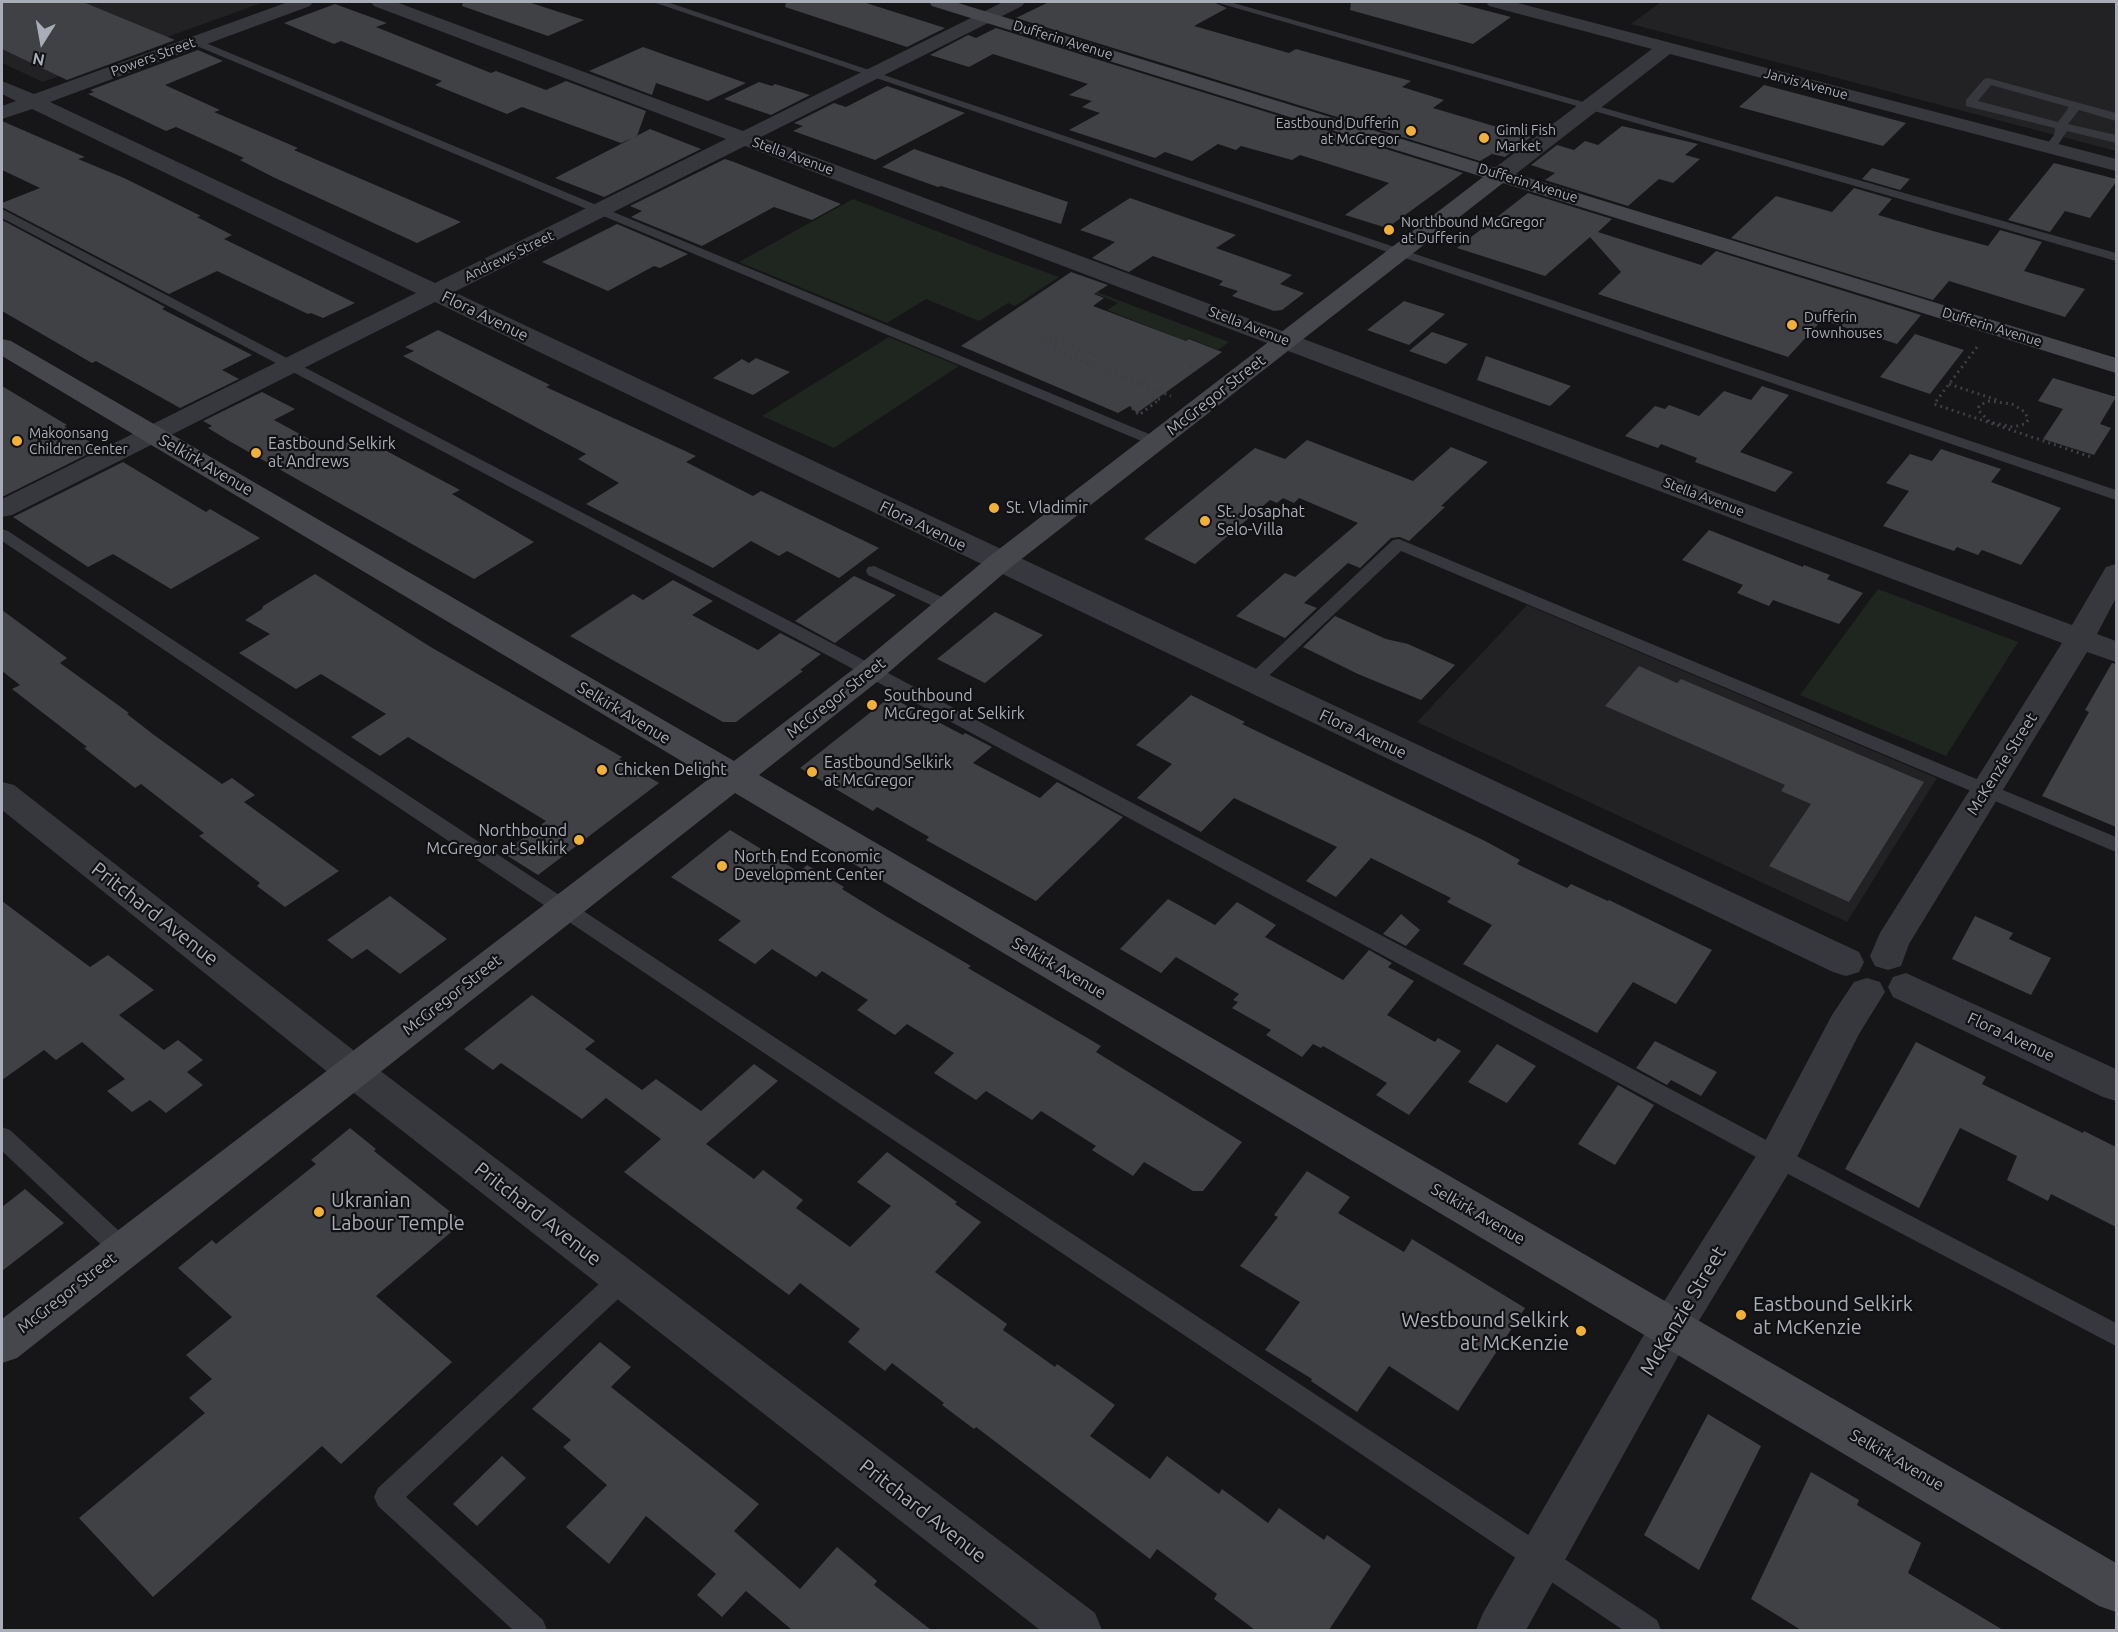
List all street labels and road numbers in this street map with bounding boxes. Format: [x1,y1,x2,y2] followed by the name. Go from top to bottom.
[1011,17,1115,63] street label: Dufferin Avenue
[108,34,198,80] street label: Powers Street
[1762,65,1850,103] street label: Jarvis Avenue
[750,133,836,179] street label: Stella Avenue
[1476,160,1580,206] street label: Dufferin Avenue
[461,227,557,285] street label: Andrews Street
[439,287,531,345] street label: Flora Avenue
[1206,303,1292,349] street label: Stella Avenue
[1940,304,2044,350] street label: Dufferin Avenue
[1163,351,1269,439] street label: McGregor Street
[156,430,256,500] street label: Selkirk Avenue
[1661,474,1747,520] street label: Stella Avenue
[877,497,969,555] street label: Flora Avenue
[783,654,889,742] street label: McGregor Street
[574,678,674,748] street label: Selkirk Avenue
[1316,705,1410,763] street label: Flora Avenue
[1963,709,2041,819] street label: McKenzie Street
[87,857,223,971] street label: Pritchard Avenue
[1009,933,1109,1003] street label: Selkirk Avenue
[399,951,505,1039] street label: McGregor Street
[1964,1008,2058,1066] street label: Flora Avenue
[470,1157,606,1271] street label: Pritchard Avenue
[1428,1179,1528,1249] street label: Selkirk Avenue
[1635,1242,1731,1380] street label: McKenzie Street
[14,1249,120,1337] street label: McGregor Street
[1847,1425,1947,1495] street label: Selkirk Avenue
[855,1454,991,1568] street label: Pritchard Avenue

